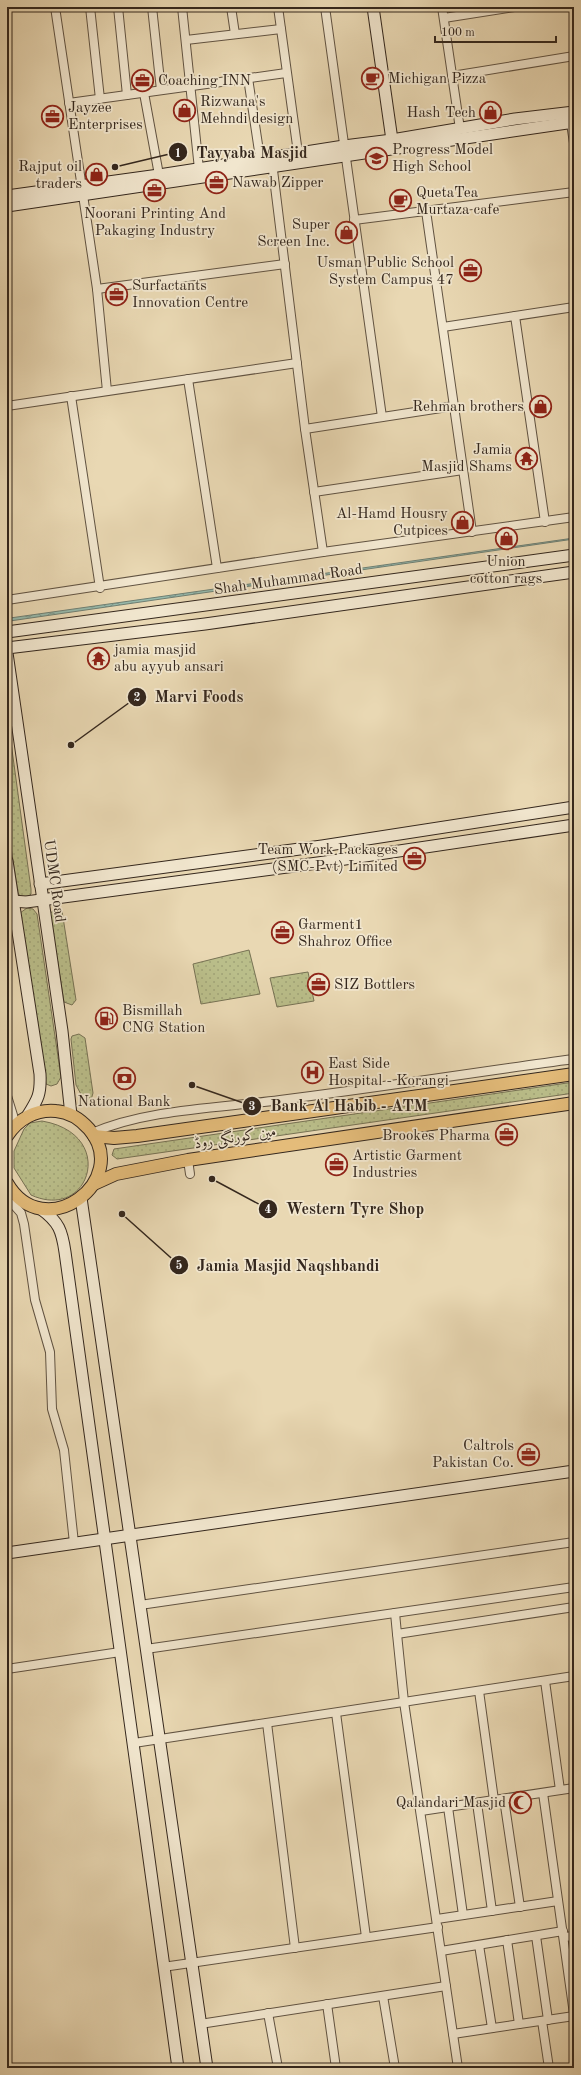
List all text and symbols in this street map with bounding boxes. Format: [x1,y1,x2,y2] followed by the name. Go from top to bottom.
[435,18,556,44] scale bar
[441,27,475,39] text: 100 m
[359,65,385,91] cafe icon: Michigan Pizza
[129,67,155,93] office icon: Coaching INN
[388,72,487,87] place label: Michigan Pizza
[158,74,252,89] place label: Coaching INN
[200,95,293,127] place label: Rizwana's Mehndi design
[172,97,198,123] shop icon: Rizwana's Mehndi design
[478,99,504,125] shop icon: Hash Tech
[68,101,143,133] place label: Jayzee Enterprises
[40,103,66,129] office icon: Jayzee Enterprises
[407,106,476,121] place label: Hash Tech
[168,138,315,166] callout: Tayyaba Masjid
[392,143,493,175] place label: Progress Model High School
[364,145,390,171] school or university icon: Progress Model High School
[196,146,308,162] text: Tayyaba Masjid
[175,148,181,160] text: 1
[18,160,82,192] place label: Rajput oil traders
[84,162,110,188] shop icon: Rajput oil traders
[204,169,230,195] office icon: Nawab Zipper
[232,176,323,191] place label: Nawab Zipper
[142,177,168,203] office icon: Noorani Printing And Pakaging Industry
[416,186,500,218] place label: QuetaTea Murtaza cafe
[388,188,414,214] cafe icon: QuetaTea Murtaza cafe
[84,207,226,239] place label: Noorani Printing And Pakaging Industry
[257,218,330,250] place label: Super Screen Inc.
[333,220,359,246] shop icon: Super Screen Inc.
[317,256,454,288] place label: Usman Public School System Campus 47
[457,258,483,284] office icon: Usman Public School System Campus 47
[132,279,248,311] place label: Surfactants Innovation Centre
[103,281,129,307] office icon: Surfactants Innovation Centre
[527,393,553,419] shop icon: Rehman brothers
[412,400,524,415] place label: Rehman brothers
[421,443,513,475] place label: Jamia Masjid Shams
[514,445,540,471] temple icon: Jamia Masjid Shams
[336,507,448,539] place label: Al-Hamd Housry Cutpices
[450,509,476,535] shop icon: Al-Hamd Housry Cutpices
[493,525,519,551] shop icon: Union cotton rags
[470,555,542,587] place label: Union cotton rags
[213,563,364,598] street label: Shah Muhammad Road
[113,643,224,675] place label: jamia masjid abu ayyub ansari
[86,645,112,671] temple icon: jamia masjid abu ayyub ansari
[127,683,251,711] callout: Marvi Foods
[155,690,243,706] text: Marvi Foods
[134,692,141,704] text: 2
[40,839,67,924] street label: UDMC Road
[258,843,398,875] place label: Team Work Packages (SMC-Pvt) Limited
[401,845,427,871] office icon: Team Work Packages (SMC-Pvt) Limited
[298,918,392,950] place label: Garment1 Shahroz Office
[269,920,295,946] office icon: Garment1 Shahroz Office
[306,971,332,997] office icon: SIZ Bottlers
[334,978,415,993] place label: SIZ Bottlers
[122,1004,205,1036] place label: Bismillah CNG Station
[94,1006,120,1032] fuel station icon: Bismillah CNG Station
[328,1057,449,1089] place label: East Side Hospital - Korangi
[300,1059,326,1085] hospital icon: East Side Hospital - Korangi
[111,1065,137,1091] bank icon: National Bank
[242,1092,436,1120] callout: Bank Al Habib - ATM
[77,1095,171,1110] place label: National Bank
[270,1099,428,1115] text: Bank Al Habib - ATM
[249,1101,256,1113] text: 3
[193,1122,278,1154] street label: مین کورنگی روڈ
[493,1122,519,1148] office icon: Brookes Pharma
[382,1129,491,1144] place label: Brookes Pharma
[352,1149,462,1181] place label: Artistic Garment Industries
[323,1151,349,1177] office icon: Artistic Garment Industries
[258,1195,432,1223] callout: Western Tyre Shop
[286,1202,424,1218] text: Western Tyre Shop
[265,1204,272,1216] text: 4
[169,1251,387,1279] callout: Jamia Masjid Naqshbandi
[176,1259,183,1272] text: 5
[197,1259,380,1275] text: Jamia Masjid Naqshbandi
[432,1439,514,1471] place label: Caltrols Pakistan Co.
[516,1441,542,1467] office icon: Caltrols Pakistan Co.
[508,1789,534,1815] mosque icon: Qalandari Masjid
[396,1796,506,1811] place label: Qalandari Masjid

